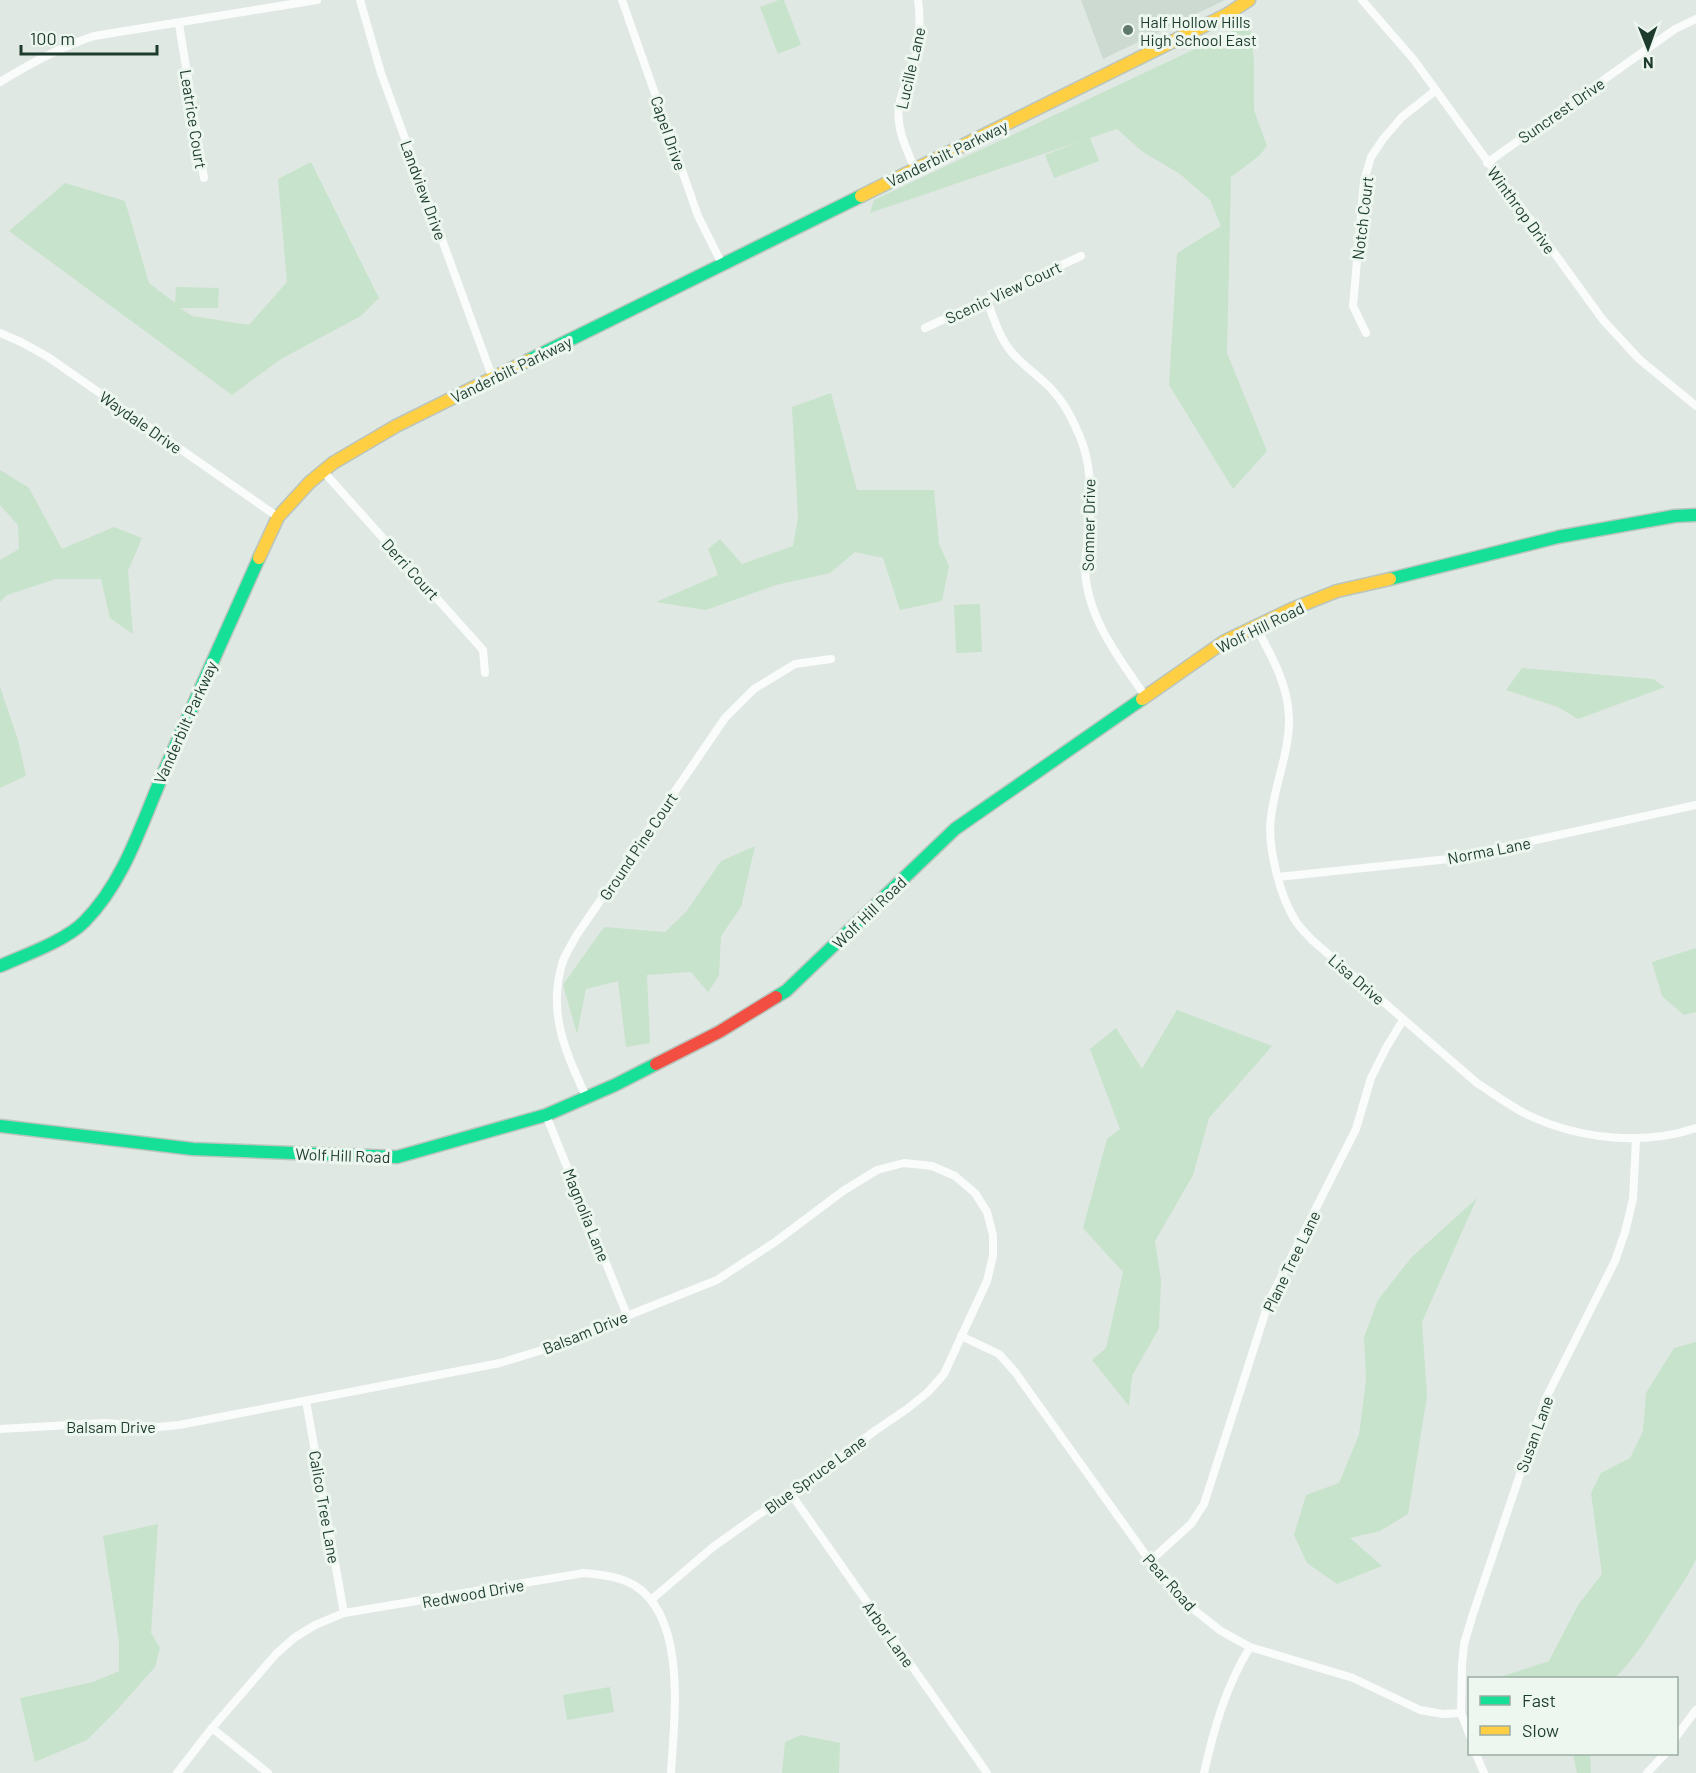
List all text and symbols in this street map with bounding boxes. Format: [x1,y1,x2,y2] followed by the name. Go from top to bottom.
[1140,12,1257,49] place label: Half Hollow Hills High School East
[21,18,158,56] scale bar
[1618,18,1678,78] north arrow
[1121,23,1135,37] marker: Half Hollow Hills High School East
[891,25,929,111] street label: Lucille Lane
[30,27,75,49] text: 100 m
[1643,54,1654,73] text: N
[177,68,211,170] street label: Leatrice Court
[1514,73,1608,147] street label: Suncrest Drive
[647,93,691,173] street label: Capel Drive
[883,115,1011,191] street label: Vanderbilt Parkway
[397,137,451,243] street label: Landview Drive
[1484,163,1560,257] street label: Winthrop Drive
[1347,175,1377,261] street label: Notch Court
[942,257,1064,327] street label: Scenic View Court
[447,331,575,407] street label: Vanderbilt Parkway
[96,387,186,457] street label: Waydale Drive
[1078,478,1098,572] street label: Somner Drive
[378,534,444,604] street label: Derri Court
[1213,598,1307,656] street label: Wolf Hill Road
[149,657,221,786] street label: Vanderbilt Parkway
[595,788,681,904] street label: Ground Pine Court
[1446,833,1532,867] street label: Norma Lane
[828,872,910,952] street label: Wolf Hill Road
[1325,950,1389,1008] street label: Lisa Drive
[295,1144,391,1166] street label: Wolf Hill Road
[560,1166,614,1264] street label: Magnolia Lane
[1258,1207,1324,1315] street label: Plane Tree Lane
[540,1306,630,1358] street label: Balsam Drive
[1511,1393,1557,1475] street label: Susan Lane
[66,1417,156,1436] street label: Balsam Drive
[761,1431,869,1517] street label: Blue Spruce Lane
[306,1449,344,1565] street label: Calico Tree Lane
[1139,1550,1201,1614] street label: Pear Road
[420,1575,526,1611] street label: Redwood Drive
[859,1597,919,1671] street label: Arbor Lane
[1468,1677,1678,1755] legend
[1522,1689,1556,1711] text: Fast
[1522,1719,1559,1741] text: Slow

